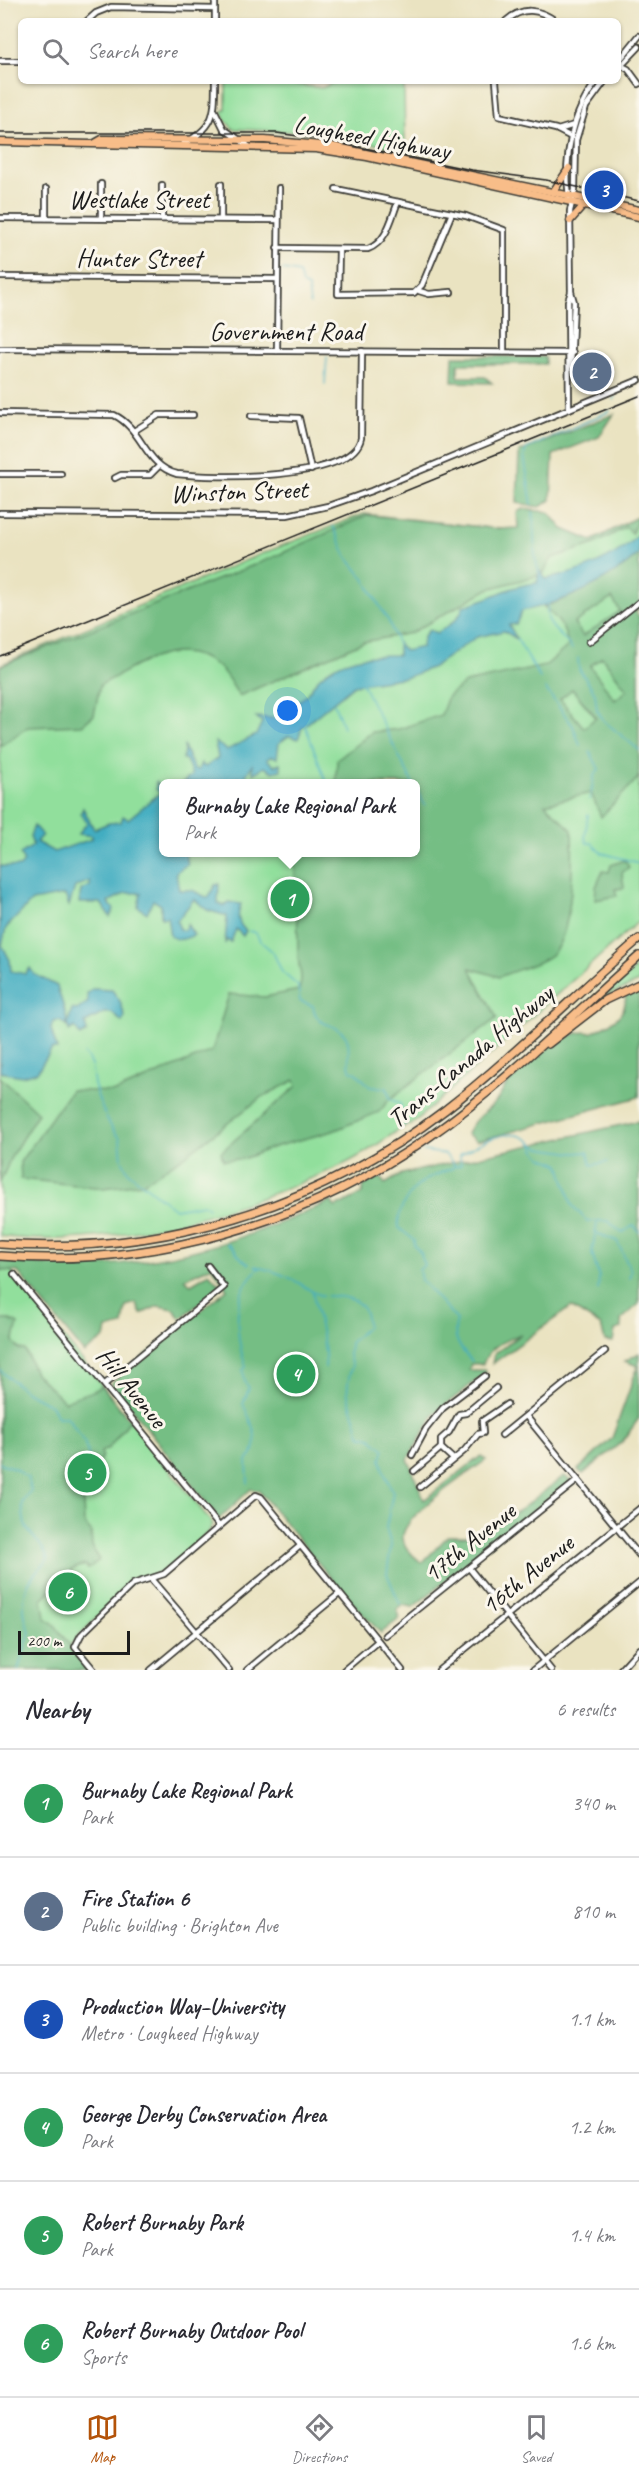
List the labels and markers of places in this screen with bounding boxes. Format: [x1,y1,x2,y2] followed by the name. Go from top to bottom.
[584,168,624,213] pin: 3
[572,350,612,394] pin: 2
[270,876,310,922] pin: 1
[276,1352,316,1396] pin: 4
[68,1450,106,1496] pin: 5
[48,1570,88,1614] pin: 6

